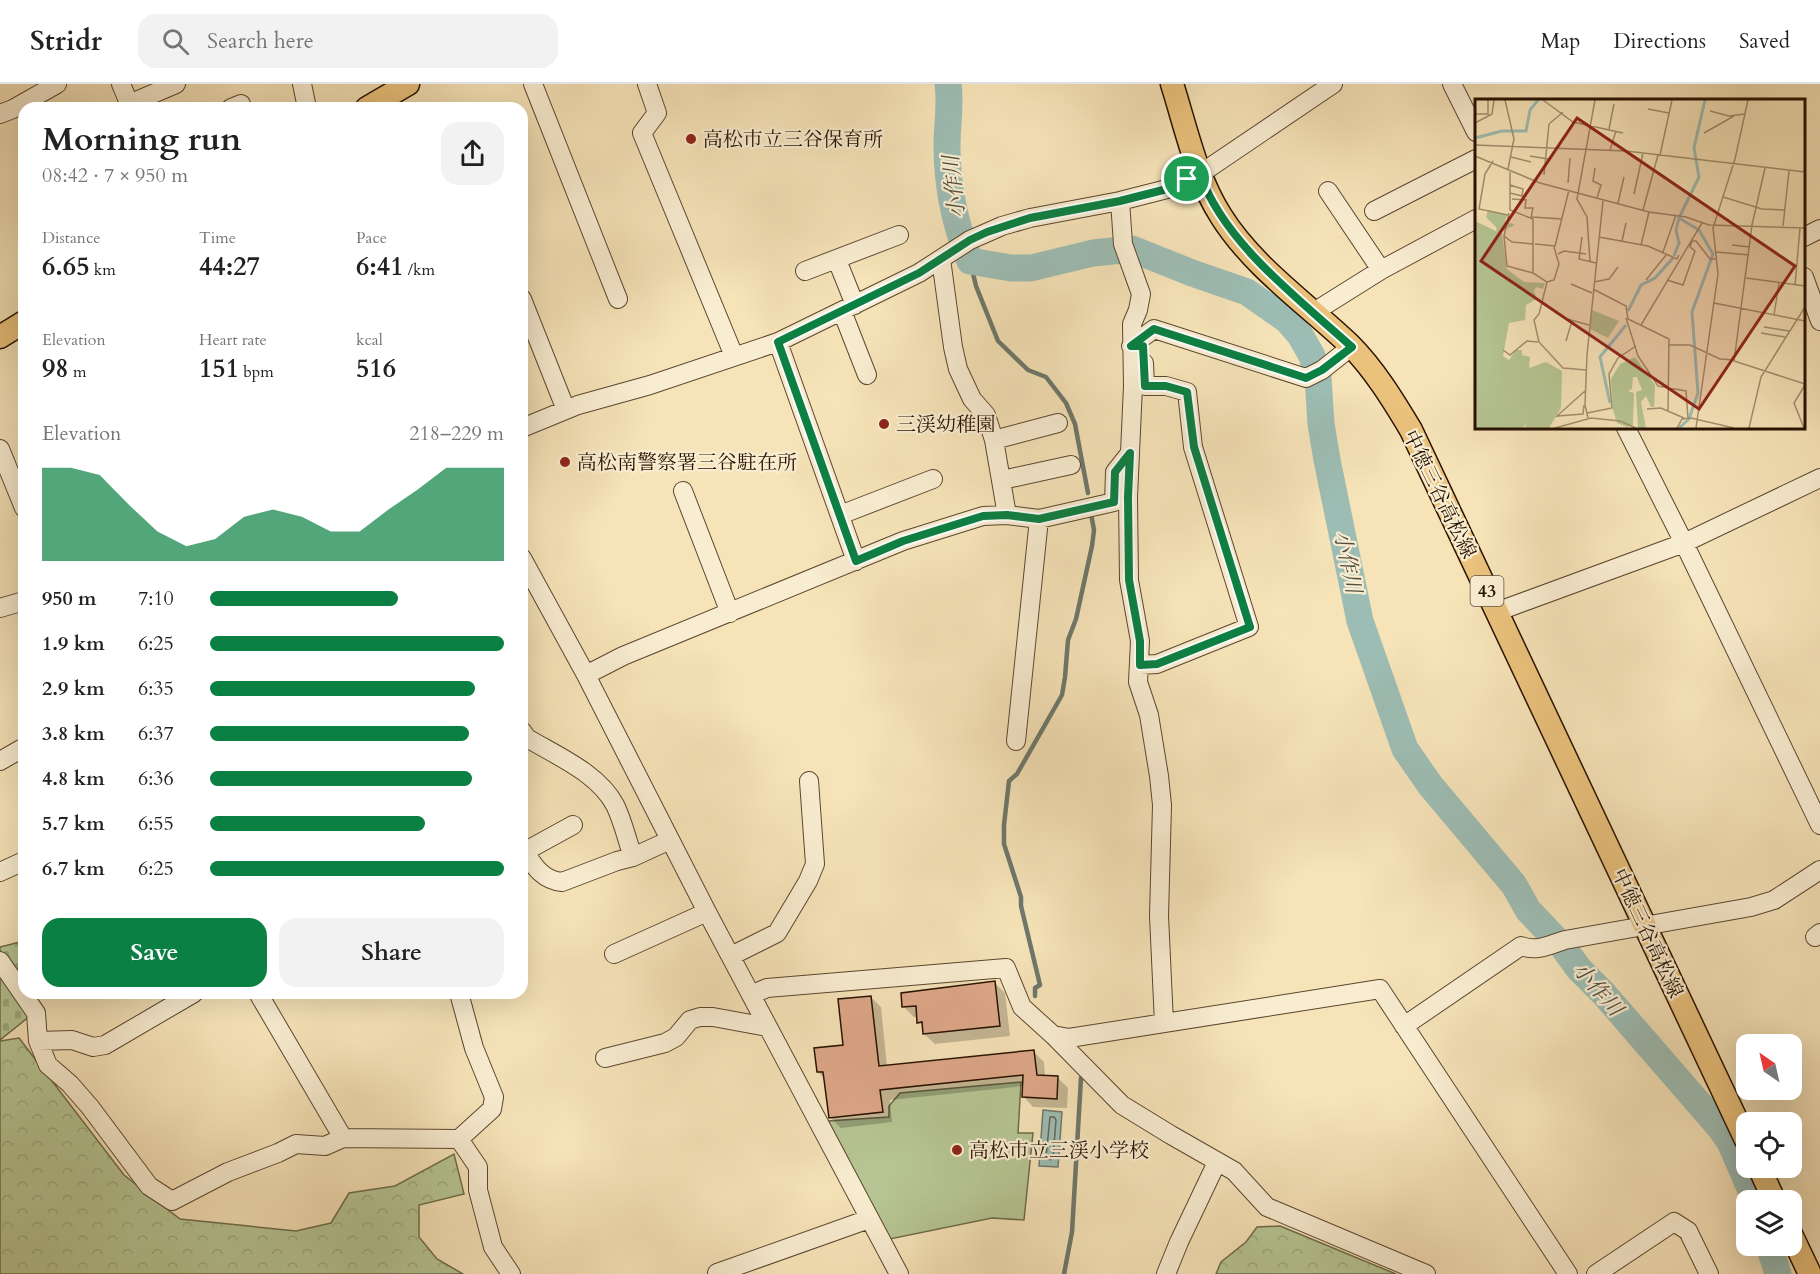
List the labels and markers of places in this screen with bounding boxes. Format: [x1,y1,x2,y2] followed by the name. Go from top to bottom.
[703,126,883,153] place label: 高松市立三谷保育所
[684,132,698,146] marker: 高松市立三谷保育所
[1161,153,1212,204] pin
[896,411,996,438] place label: 三渓幼稚園
[877,417,891,431] marker: 三渓幼稚園
[577,449,797,476] place label: 高松南警察署三谷駐在所
[558,455,572,469] marker: 高松南警察署三谷駐在所
[969,1137,1149,1164] place label: 高松市立三渓小学校
[950,1143,964,1157] marker: 高松市立三渓小学校

